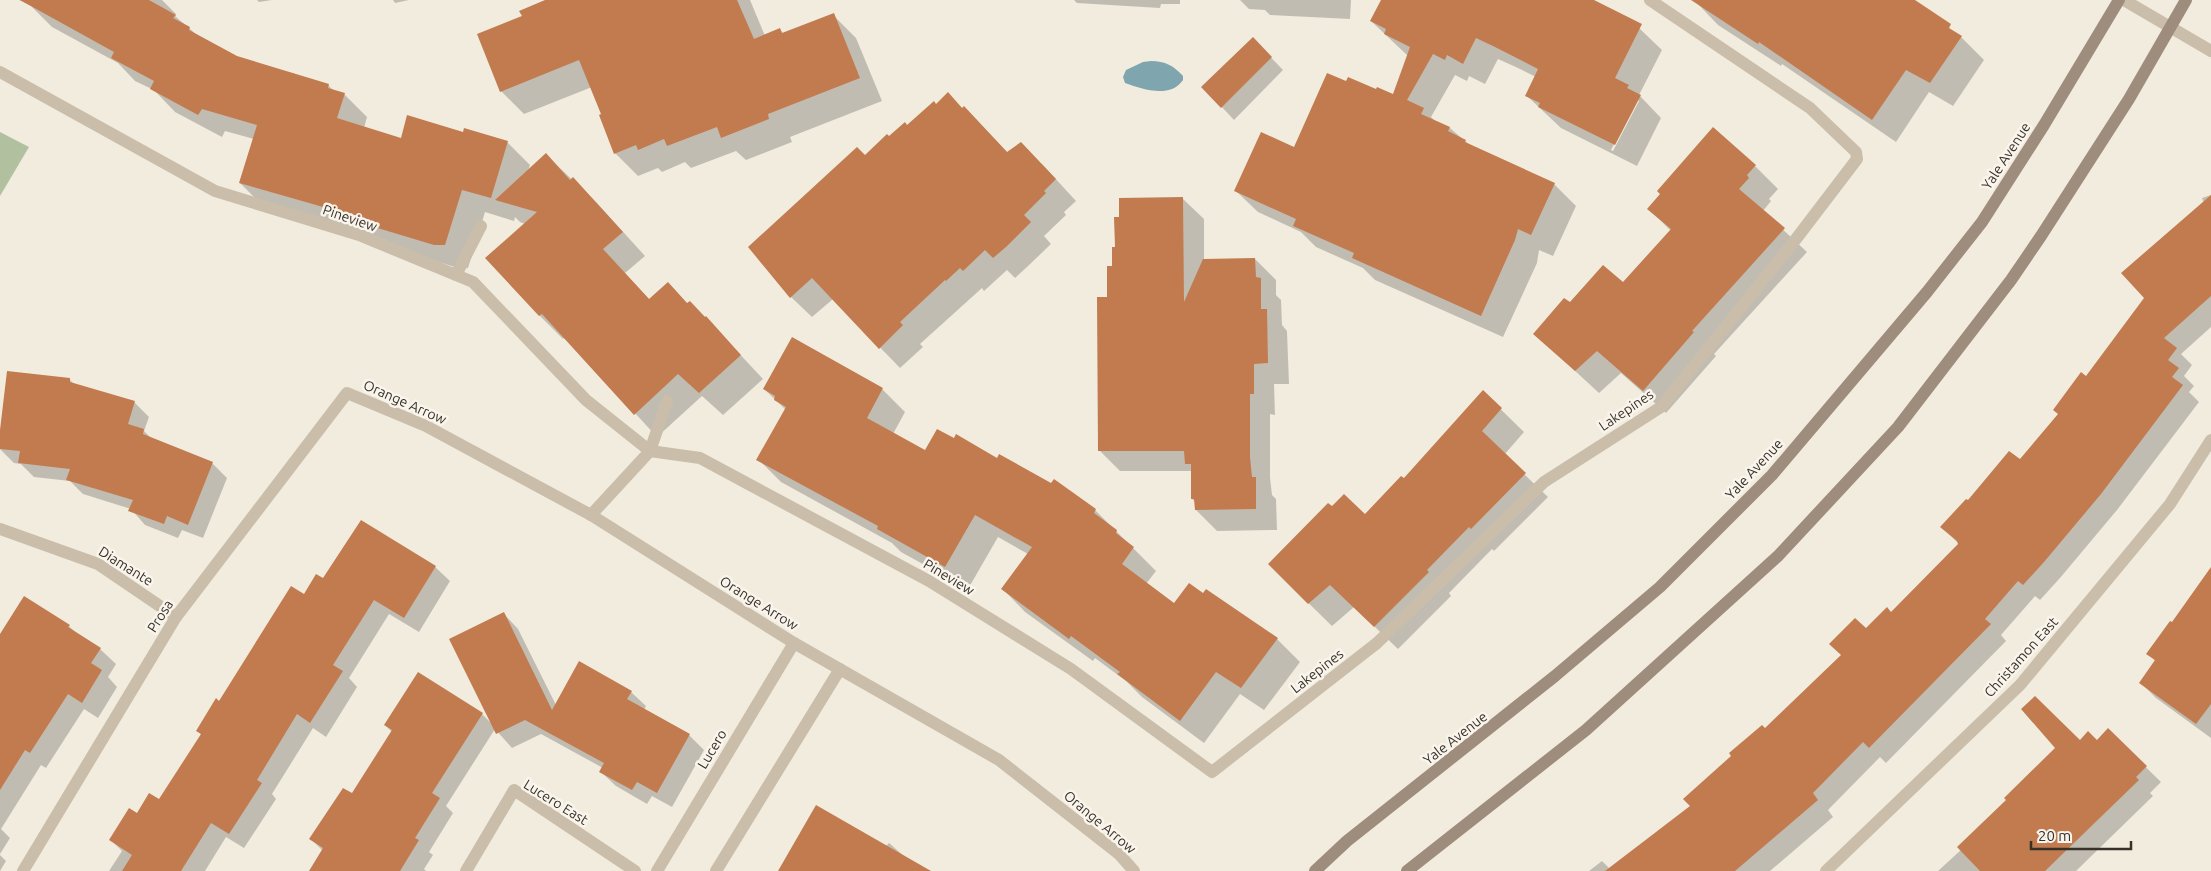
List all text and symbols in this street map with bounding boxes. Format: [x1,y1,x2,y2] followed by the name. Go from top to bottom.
[1978,120,2034,192] street label: Yale Avenue
[321,201,379,235] street label: Pineview
[361,377,449,427] street label: Orange Arrow
[1596,386,1656,434] street label: Lakepines
[1722,436,1786,502] street label: Yale Avenue
[96,543,156,589] street label: Diamante
[921,556,977,598] street label: Pineview
[717,573,801,633] street label: Orange Arrow
[144,597,176,635] street label: Prosa
[1981,613,2061,700] street label: Christamon East
[1288,646,1346,696] street label: Lakepines
[1420,708,1490,768] street label: Yale Avenue
[694,727,730,771] street label: Lucero
[521,776,591,828] street label: Lucero East
[1061,787,1139,857] street label: Orange Arrow
[2031,818,2131,850] scale bar
[2038,827,2071,844] text: 20 m

